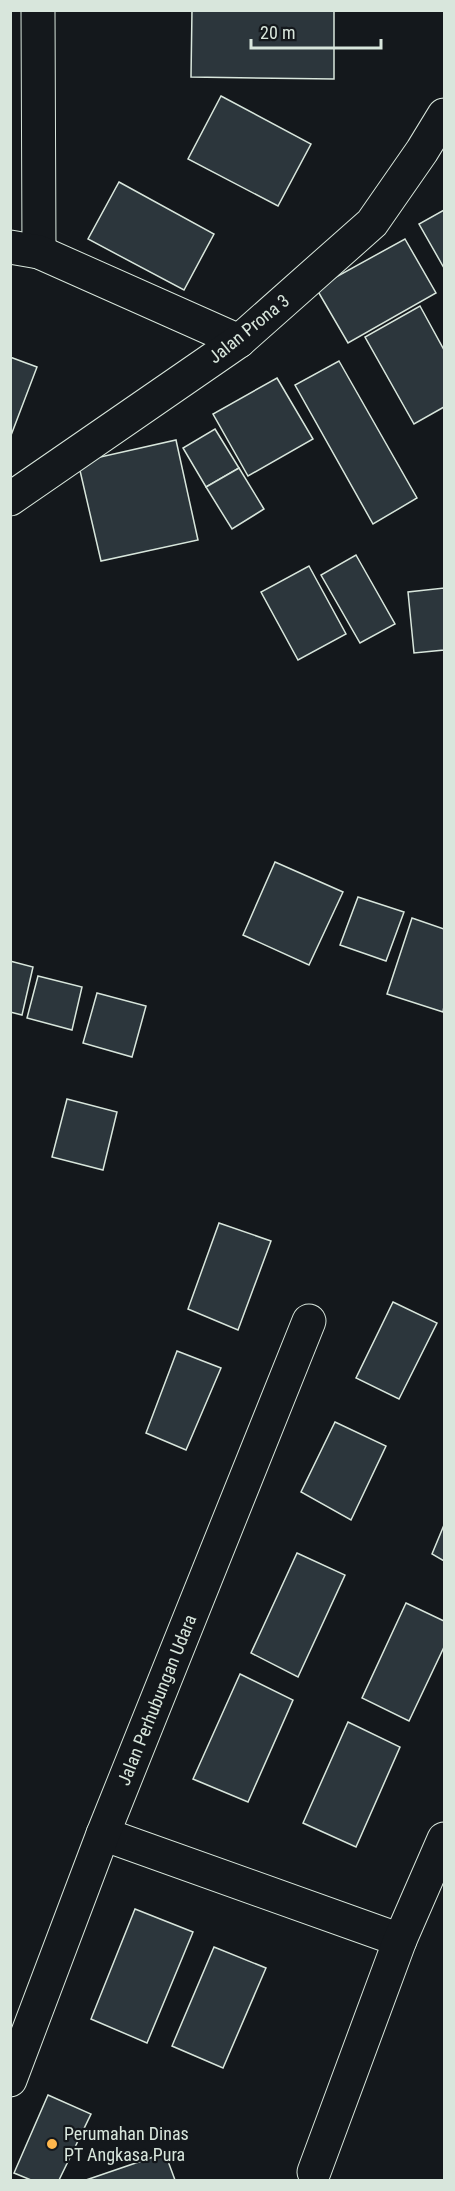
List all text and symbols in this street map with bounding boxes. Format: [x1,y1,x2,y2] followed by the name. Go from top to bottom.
[251,12,382,50] scale bar
[260,22,295,43] text: 20 m
[204,290,293,367] street label: Jalan Prona 3
[113,1611,200,1788] street label: Jalan Perhubungan Udara
[64,2123,189,2165] place label: Perumahan Dinas PT Angkasa Pura
[45,2137,59,2151] marker: Perumahan Dinas PT Angkasa Pura

